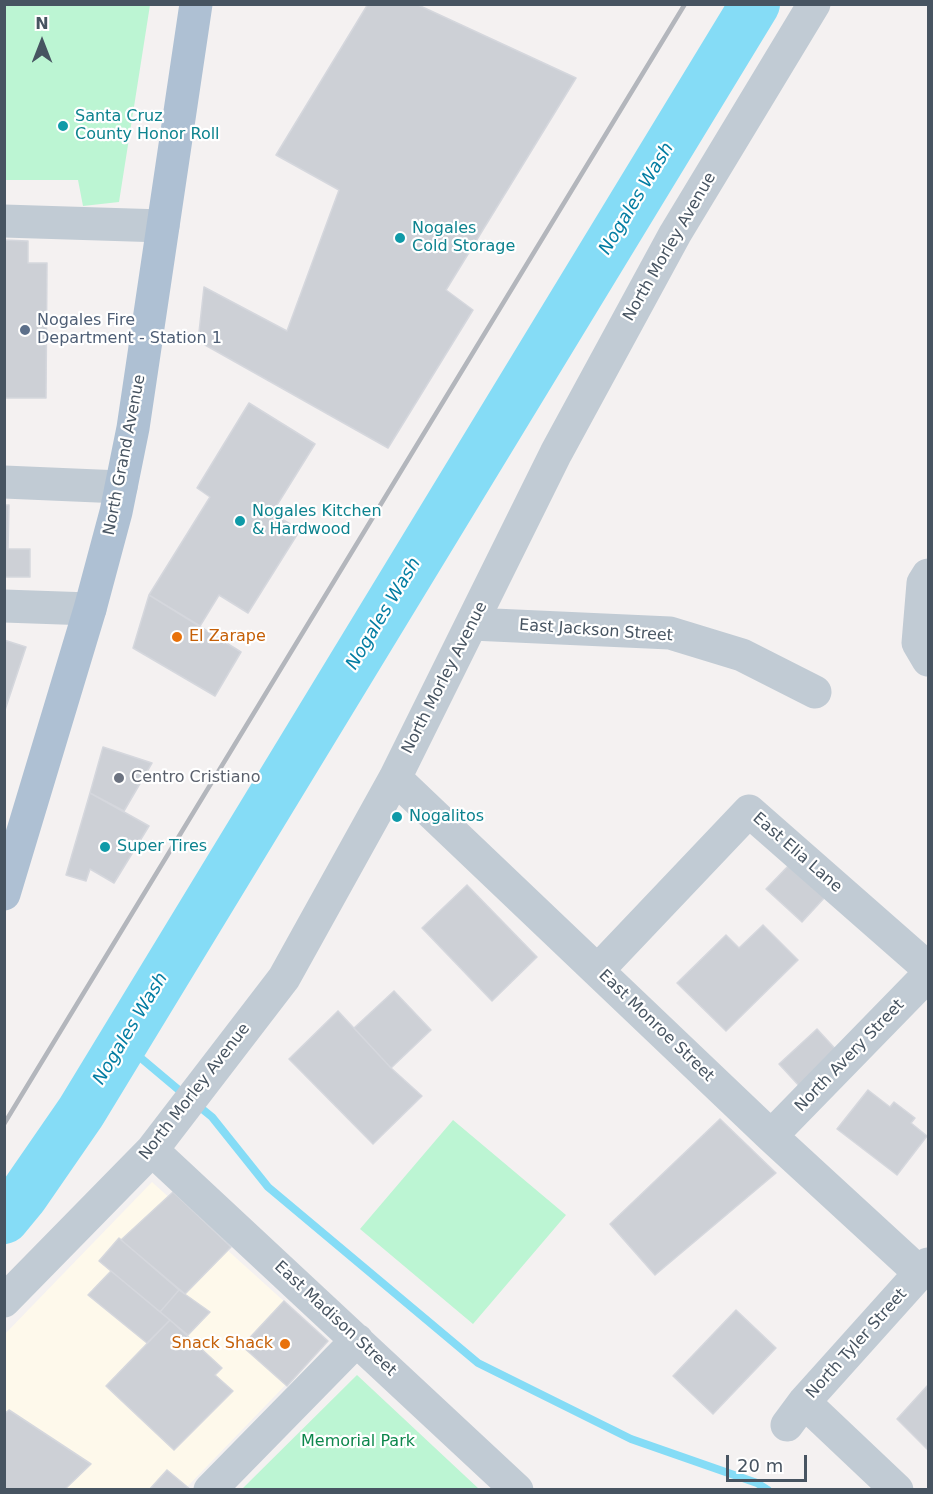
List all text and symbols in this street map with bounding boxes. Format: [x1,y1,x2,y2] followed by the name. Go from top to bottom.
[12,12,72,72] north arrow
[35,14,49,33] text: N
[75,107,220,145] place label: Santa Cruz County Honor Roll
[56,119,70,133] marker: Santa Cruz County Honor Roll
[595,139,679,259] water label: Nogales Wash
[620,169,720,325] street label: North Morley Avenue
[412,219,515,257] place label: Nogales Cold Storage
[393,231,407,245] marker: Nogales Cold Storage
[37,311,222,349] place label: Nogales Fire Department - Station 1
[18,323,32,337] marker: Nogales Fire Department - Station 1
[100,373,150,537] street label: North Grand Avenue
[252,502,382,540] place label: Nogales Kitchen & Hardwood
[233,514,247,528] marker: Nogales Kitchen & Hardwood
[342,554,426,674] water label: Nogales Wash
[398,599,492,757] street label: North Morley Avenue
[518,616,674,646] street label: East Jackson Street
[189,627,266,647] place label: El Zarape
[170,630,184,644] marker: El Zarape
[131,768,261,788] place label: Centro Cristiano
[112,771,126,785] marker: Centro Cristiano
[409,807,484,827] place label: Nogalitos
[748,809,846,897] street label: East Elia Lane
[390,810,404,824] marker: Nogalitos
[117,837,207,857] place label: Super Tires
[98,840,112,854] marker: Super Tires
[594,966,718,1086] street label: East Monroe Street
[89,969,173,1089] water label: Nogales Wash
[791,996,909,1116] street label: North Avery Street
[136,1020,254,1164] street label: North Morley Avenue
[270,1257,400,1381] street label: East Madison Street
[803,1285,911,1403] street label: North Tyler Street
[172,1334,273,1354] place label: Snack Shack
[278,1337,292,1351] marker: Snack Shack
[301,1432,415,1452] park label: Memorial Park
[729,1443,810,1481] scale bar
[737,1455,783,1476] text: 20 m

